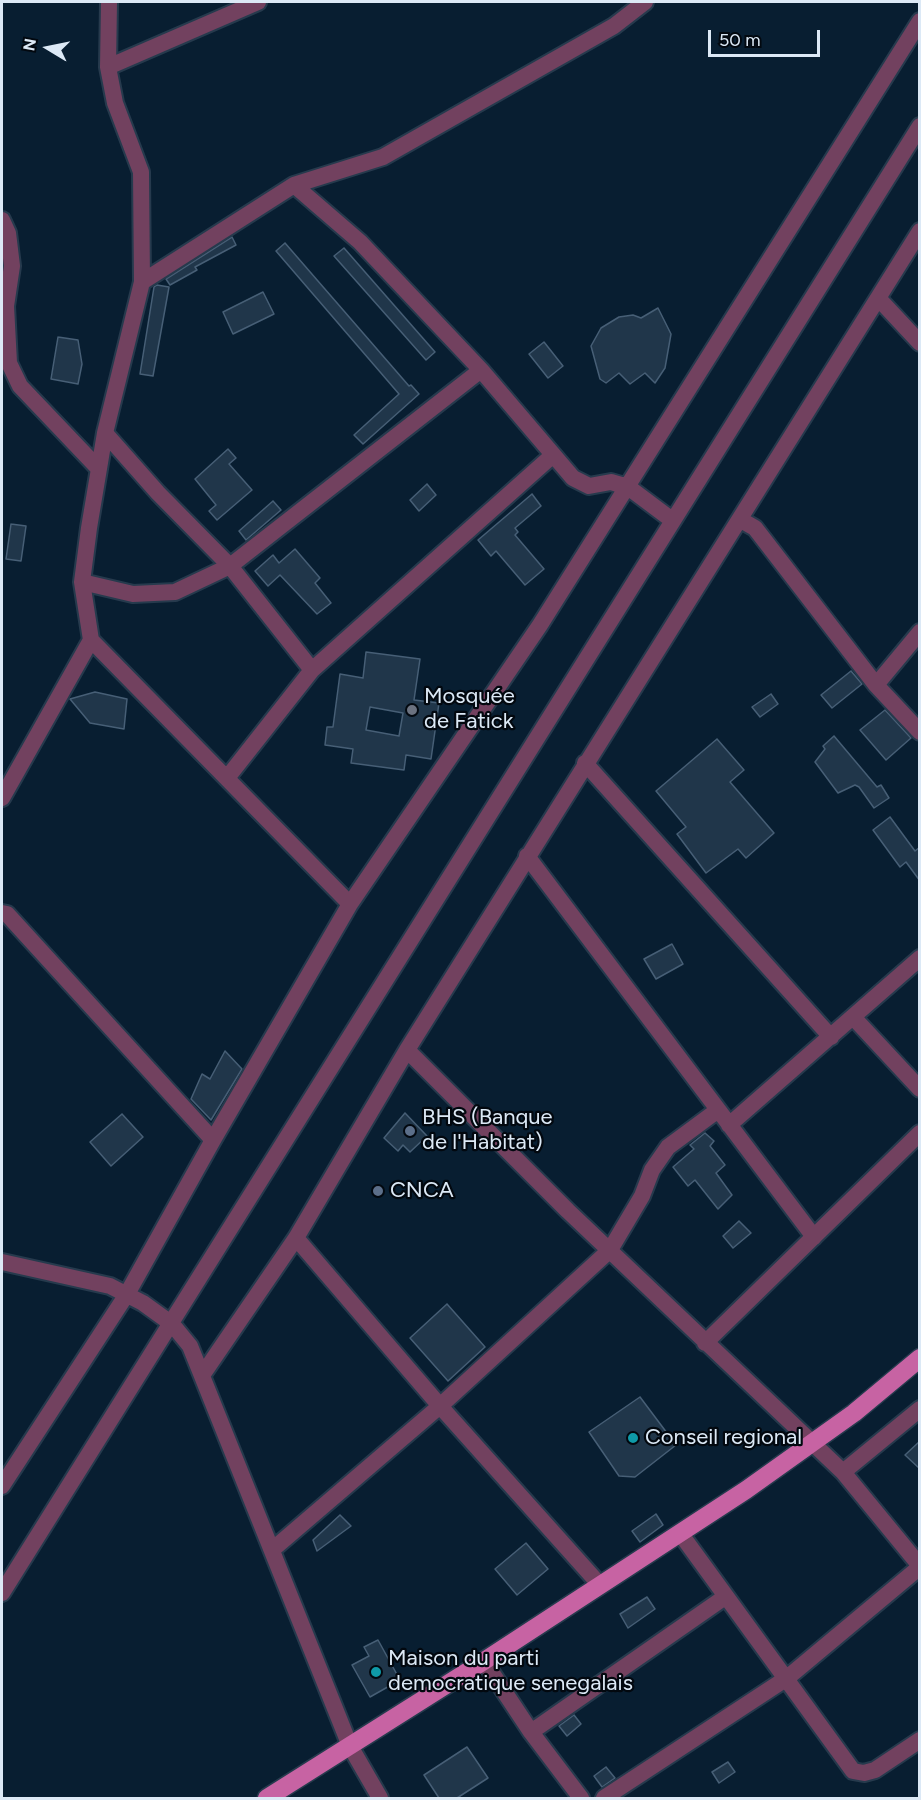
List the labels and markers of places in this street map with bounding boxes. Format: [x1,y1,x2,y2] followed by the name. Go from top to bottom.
[424,684,515,736] place label: Mosquée de Fatick
[405,703,419,717] marker: Mosquée de Fatick
[422,1105,553,1156] place label: BHS (Banque de l'Habitat)
[403,1124,417,1138] marker: BHS (Banque de l'Habitat)
[390,1178,454,1204] place label: CNCA
[371,1184,385,1198] marker: CNCA
[645,1425,802,1451] place label: Conseil regional
[626,1431,640,1445] marker: Conseil regional
[388,1646,633,1698] place label: Maison du parti democratique senegalais
[369,1665,383,1679] marker: Maison du parti democratique senegalais

